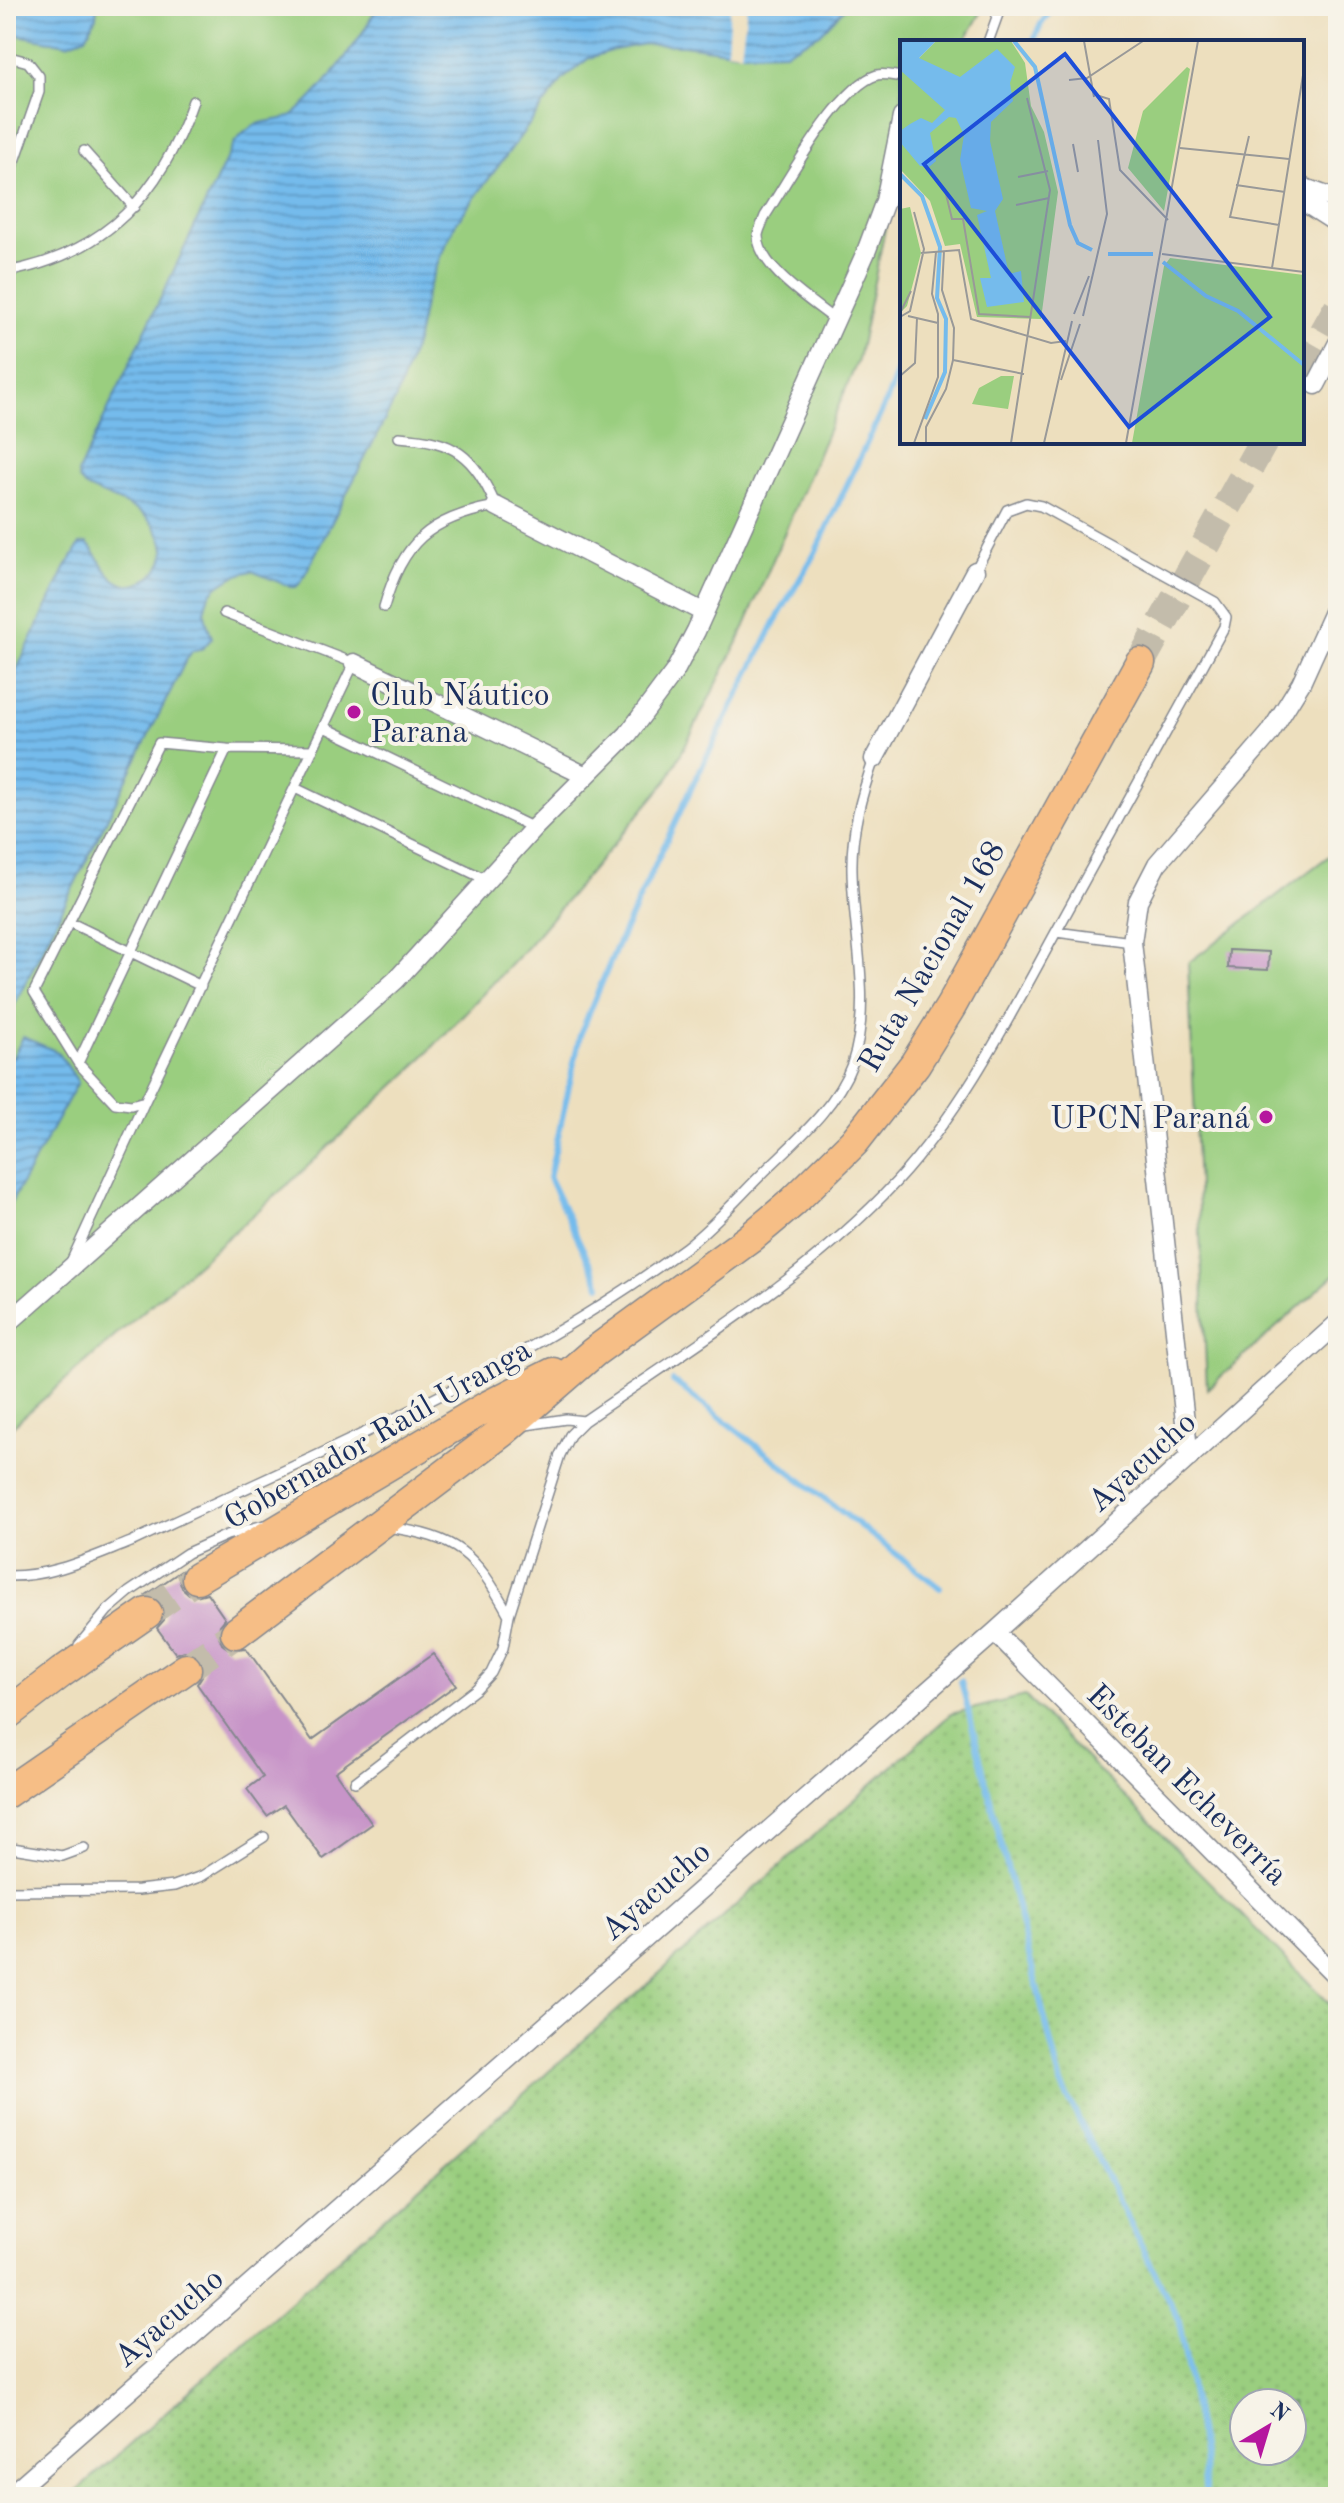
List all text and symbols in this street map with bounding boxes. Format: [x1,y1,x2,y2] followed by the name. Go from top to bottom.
[900,40,1304,444] inset map
[370,681,550,750] place label: Club Náutico Parana
[345,703,363,721] marker: Club Náutico Parana
[854,836,1013,1079] street label: Ruta Nacional 168
[1050,1104,1250,1136] place label: UPCN Paraná
[1257,1108,1275,1126] marker: UPCN Paraná
[220,1335,538,1537] street label: Gobernador Raúl Uranga
[1083,1407,1203,1520] street label: Ayacucho
[1079,1680,1293,1893] street label: Esteban Echeverría
[596,1837,718,1948] street label: Ayacucho
[109,2264,231,2375] street label: Ayacucho
[1228,2387,1308,2467] north arrow
[1266,2399,1293,2427] text: N

